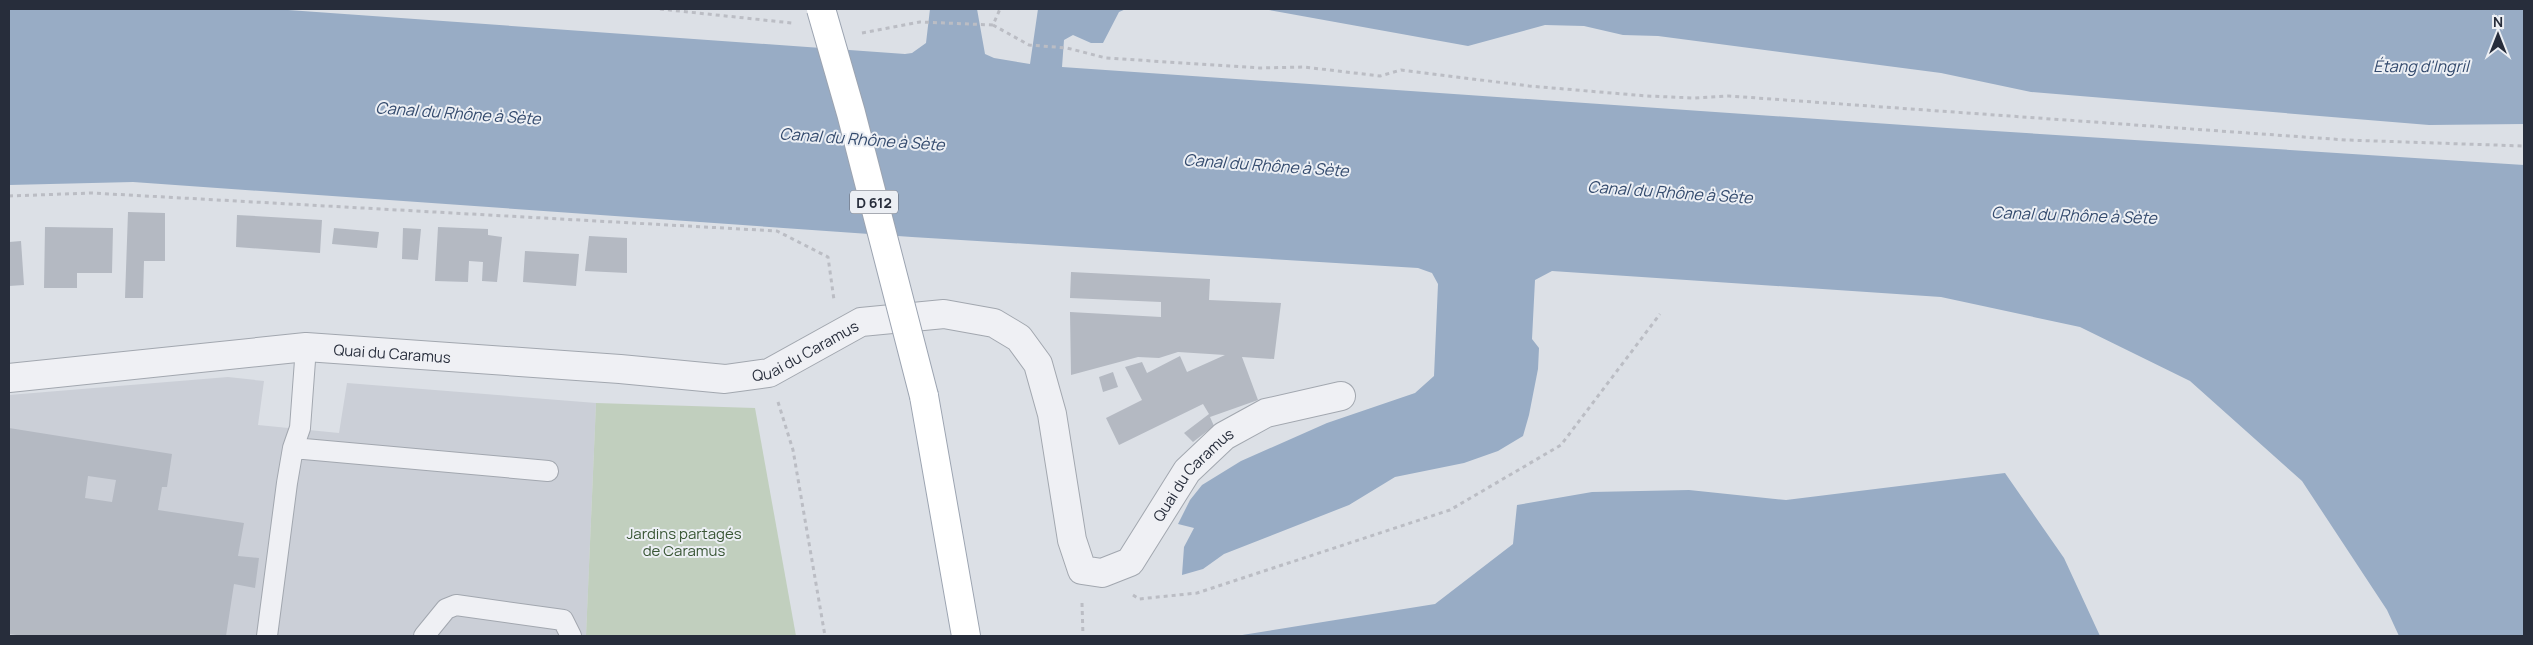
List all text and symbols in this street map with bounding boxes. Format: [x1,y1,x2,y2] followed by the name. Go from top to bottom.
[2473,10,2523,60] north arrow
[2493,12,2503,31] text: N
[2373,55,2471,77] water label: Étang d'Ingril
[375,96,543,130] water label: Canal du Rhône à Sète
[779,122,947,156] water label: Canal du Rhône à Sète
[1183,148,1351,182] water label: Canal du Rhône à Sète
[1587,175,1755,209] water label: Canal du Rhône à Sète
[850,190,898,213] road number: D 612
[1991,201,2159,229] water label: Canal du Rhône à Sète
[751,315,862,386] street label: Quai du Caramus
[333,338,452,368] street label: Quai du Caramus
[1148,422,1237,525] street label: Quai du Caramus
[626,523,742,561] park label: Jardins partagés de Caramus

